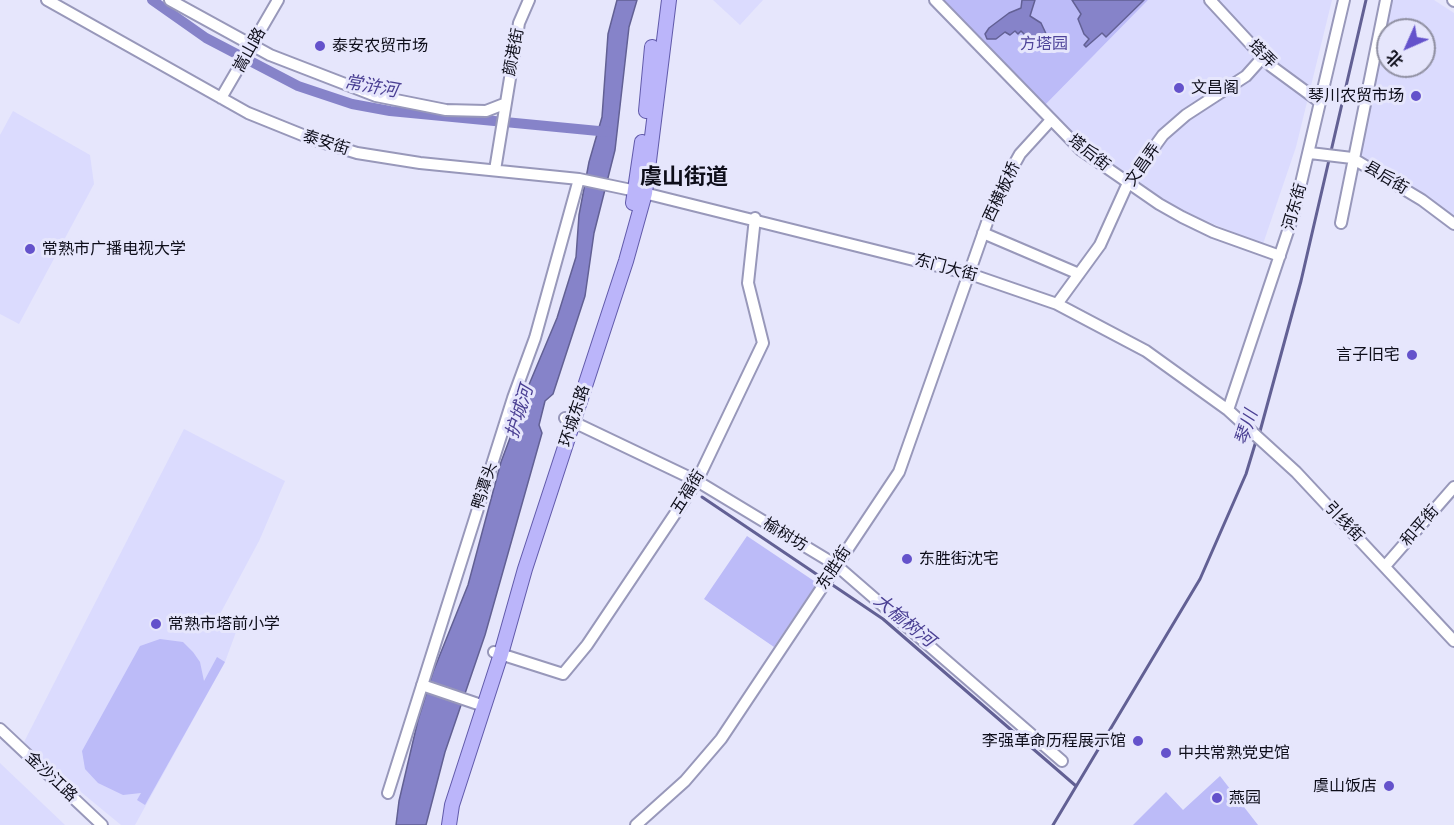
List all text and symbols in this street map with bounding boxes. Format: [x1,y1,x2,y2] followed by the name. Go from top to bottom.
[1376,18,1436,78] north arrow
[230,24,270,76] street label: 嵩山路
[500,27,528,77] street label: 颜港街
[1020,34,1068,54] park label: 方塔园
[332,36,428,56] place label: 泰安农贸市场
[1244,36,1280,72] street label: 塔弄
[313,39,327,53] marker: 泰安农贸市场
[1381,46,1408,73] text: 北
[343,72,399,102] water label: 常浒河
[1191,78,1239,98] place label: 文昌阁
[1172,81,1186,95] marker: 文昌阁
[1308,86,1404,106] place label: 琴川农贸市场
[1409,89,1423,103] marker: 琴川农贸市场
[300,126,352,160] street label: 泰安街
[1064,131,1114,175] street label: 塔后街
[1121,140,1165,190] street label: 文昌弄
[1360,157,1412,199] street label: 县后街
[980,159,1024,225] street label: 西横板桥
[640,165,728,191] district label: 虞山街道
[1279,181,1311,233] street label: 河东街
[42,239,186,259] place label: 常熟市广播电视大学
[23,242,37,256] marker: 常熟市广播电视大学
[913,250,979,286] street label: 东门大街
[1336,345,1400,365] place label: 言子旧宅
[1405,348,1419,362] marker: 言子旧宅
[502,383,538,441] water label: 护城河
[556,383,594,449] street label: 环城东路
[1231,408,1263,448] water label: 琴川
[468,460,502,512] street label: 鸭潭头
[667,467,709,517] street label: 五福街
[1320,498,1368,546] street label: 引线街
[1397,502,1443,550] street label: 和平街
[759,514,811,556] street label: 榆树坊
[813,543,855,593] street label: 东胜街
[919,549,999,569] place label: 东胜街沈宅
[900,552,914,566] marker: 东胜街沈宅
[869,590,939,652] water label: 大榆树河
[168,614,280,634] place label: 常熟市塔前小学
[149,617,163,631] marker: 常熟市塔前小学
[982,731,1126,751] place label: 李强革命历程展示馆
[1131,734,1145,748] marker: 李强革命历程展示馆
[1178,743,1290,763] place label: 中共常熟党史馆
[1159,746,1173,760] marker: 中共常熟党史馆
[21,748,81,806] street label: 金沙江路
[1313,776,1377,796] place label: 虞山饭店
[1382,779,1396,793] marker: 虞山饭店
[1229,788,1261,808] place label: 燕园
[1210,791,1224,805] marker: 燕园

